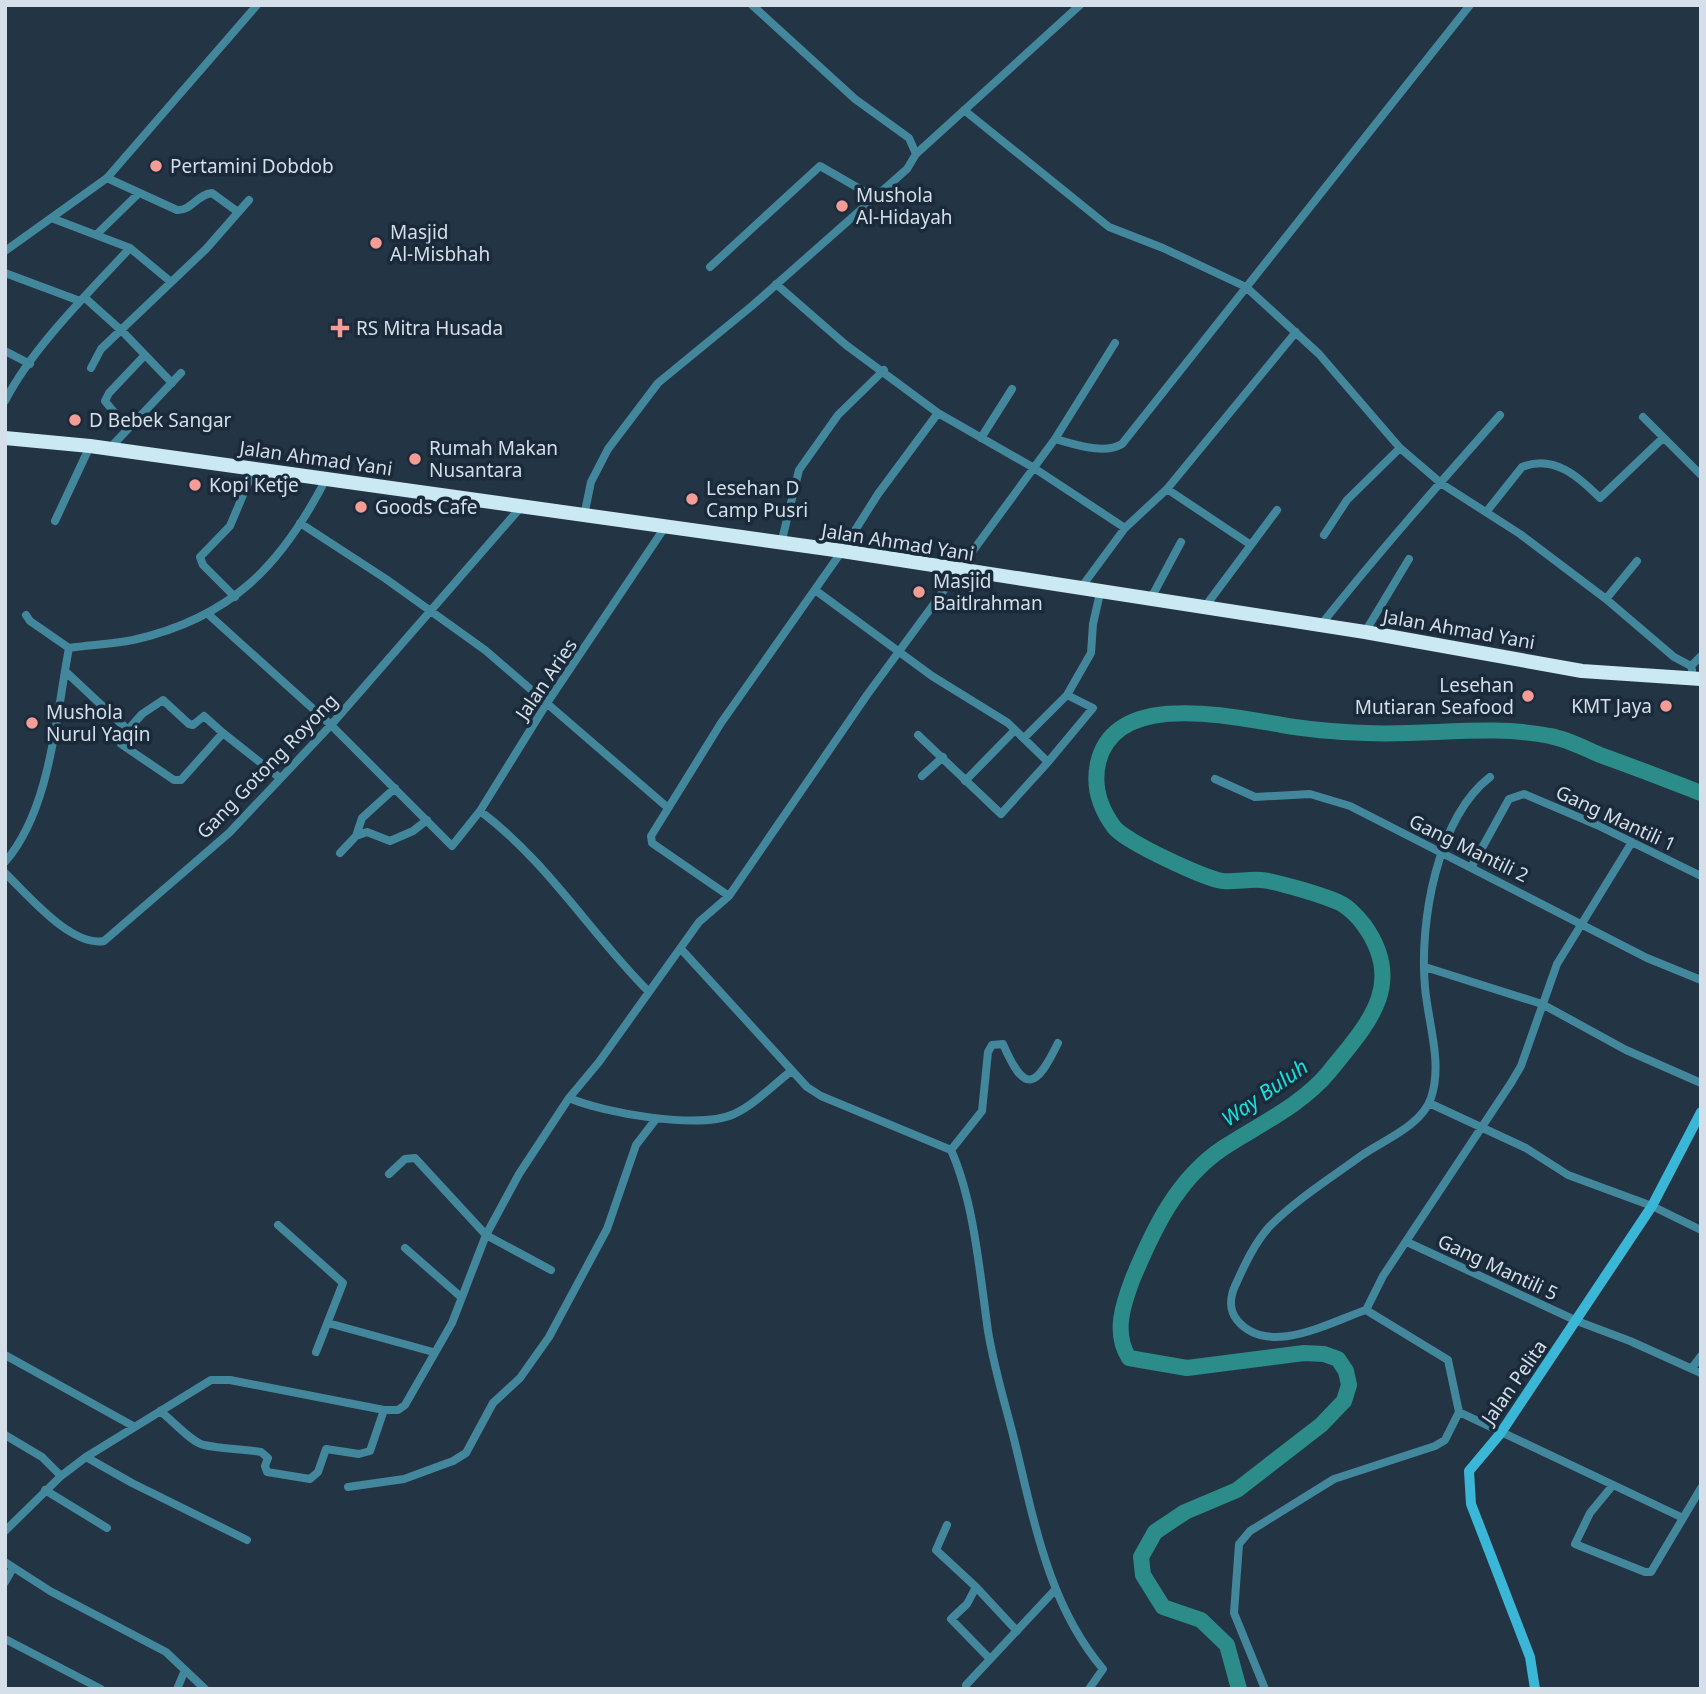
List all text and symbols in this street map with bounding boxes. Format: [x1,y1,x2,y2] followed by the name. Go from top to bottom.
[170,153,334,179] place label: Pertamini Dobdob
[148,158,164,174] marker: Pertamini Dobdob
[856,182,953,230] place label: Mushola Al-Hidayah
[834,198,850,214] marker: Mushola Al-Hidayah
[390,219,490,267] place label: Masjid Al-Misbhah
[368,235,384,251] marker: Masjid Al-Misbhah
[356,315,503,341] place label: RS Mitra Husada
[330,318,350,338] marker: RS Mitra Husada
[89,407,232,433] place label: D Bebek Sangar
[67,412,83,428] marker: D Bebek Sangar
[236,434,394,482] street label: Jalan Ahmad Yani
[429,435,558,483] place label: Rumah Makan Nusantara
[407,451,423,467] marker: Rumah Makan Nusantara
[209,472,299,498] place label: Kopi Ketje
[706,475,808,523] place label: Lesehan D Camp Pusri
[187,477,203,493] marker: Kopi Ketje
[684,491,700,507] marker: Lesehan D Camp Pusri
[375,494,477,520] place label: Goods Cafe
[353,499,369,515] marker: Goods Cafe
[818,517,976,567] street label: Jalan Ahmad Yani
[933,568,1043,616] place label: Masjid Baitlrahman
[911,584,927,600] marker: Masjid Baitlrahman
[1379,602,1537,655] street label: Jalan Ahmad Yani
[508,633,583,726] street label: Jalan Aries
[1355,672,1514,720] place label: Lesehan Mutiaran Seafood
[191,688,343,844] street label: Gang Gotong Royong
[1520,688,1536,704] marker: Lesehan Mutiaran Seafood
[1571,693,1652,719] place label: KMT Jaya
[1658,698,1674,714] marker: KMT Jaya
[46,699,150,747] place label: Mushola Nurul Yaqin
[24,715,40,731] marker: Mushola Nurul Yaqin
[1552,779,1680,857] street label: Gang Mantili 1
[1405,808,1533,888] street label: Gang Mantili 2
[1216,1052,1313,1132] water label: Way Buluh
[1434,1228,1562,1306] street label: Gang Mantili 5
[1474,1335,1553,1431] street label: Jalan Pelita

